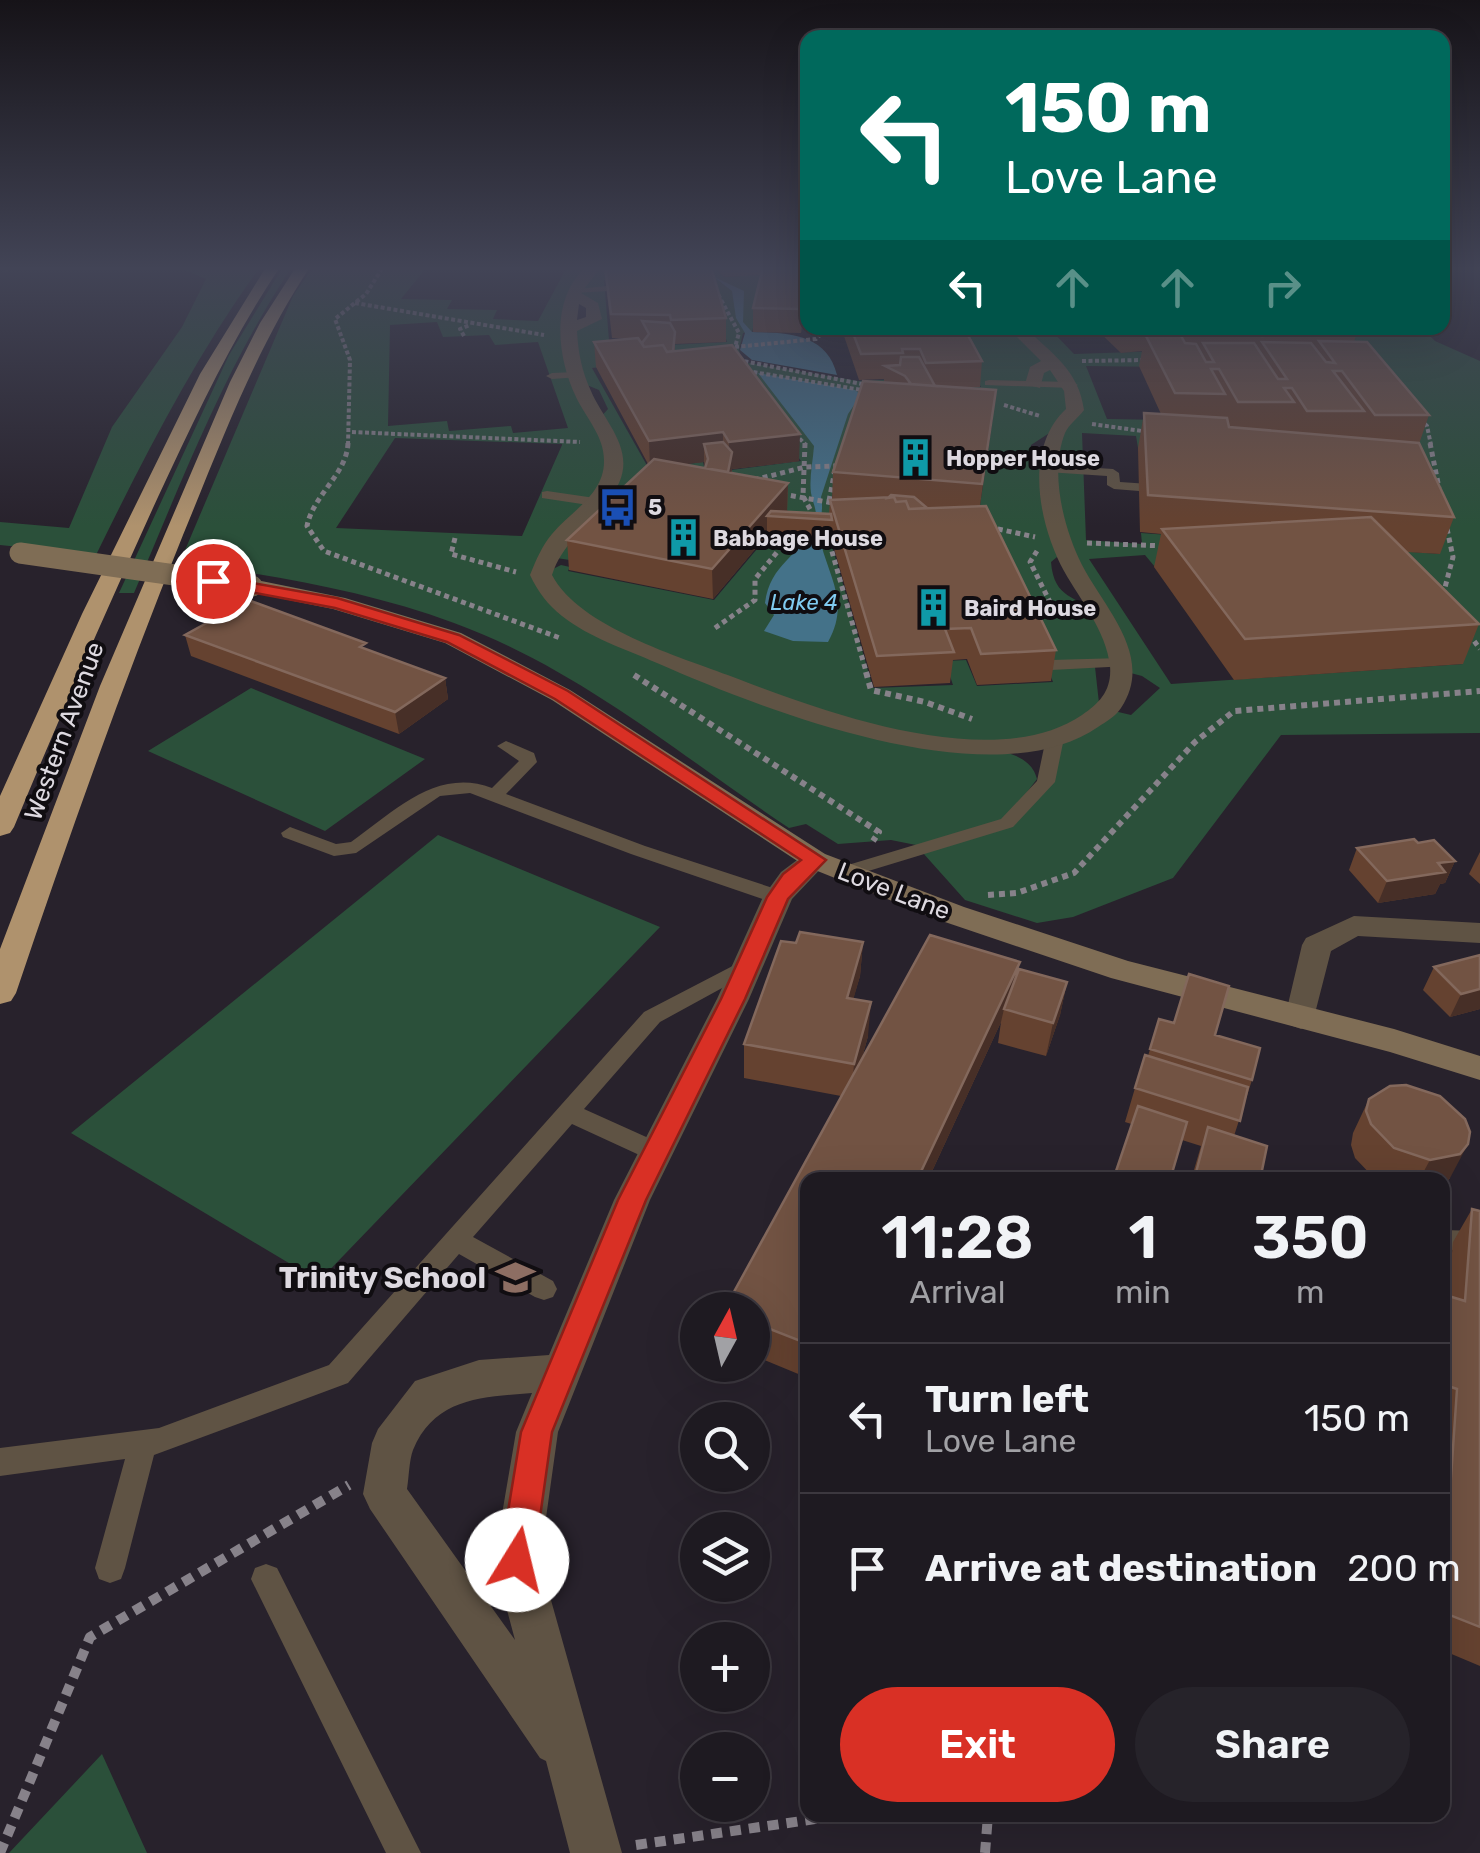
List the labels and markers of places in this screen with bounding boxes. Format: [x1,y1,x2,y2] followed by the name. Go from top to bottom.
[895,437,937,479] building icon: Hopper House
[946,445,1100,472] place label: Hopper House
[597,486,639,528] bus stop icon: 5
[648,494,662,521] place label: 5
[662,517,704,559] building icon: Babbage House
[713,525,883,552] place label: Babbage House
[171,539,256,624] pin
[913,587,955,629] building icon: Baird House
[964,595,1096,622] place label: Baird House
[495,1257,537,1299] school or university icon: Trinity School
[279,1260,486,1296] place label: Trinity School

